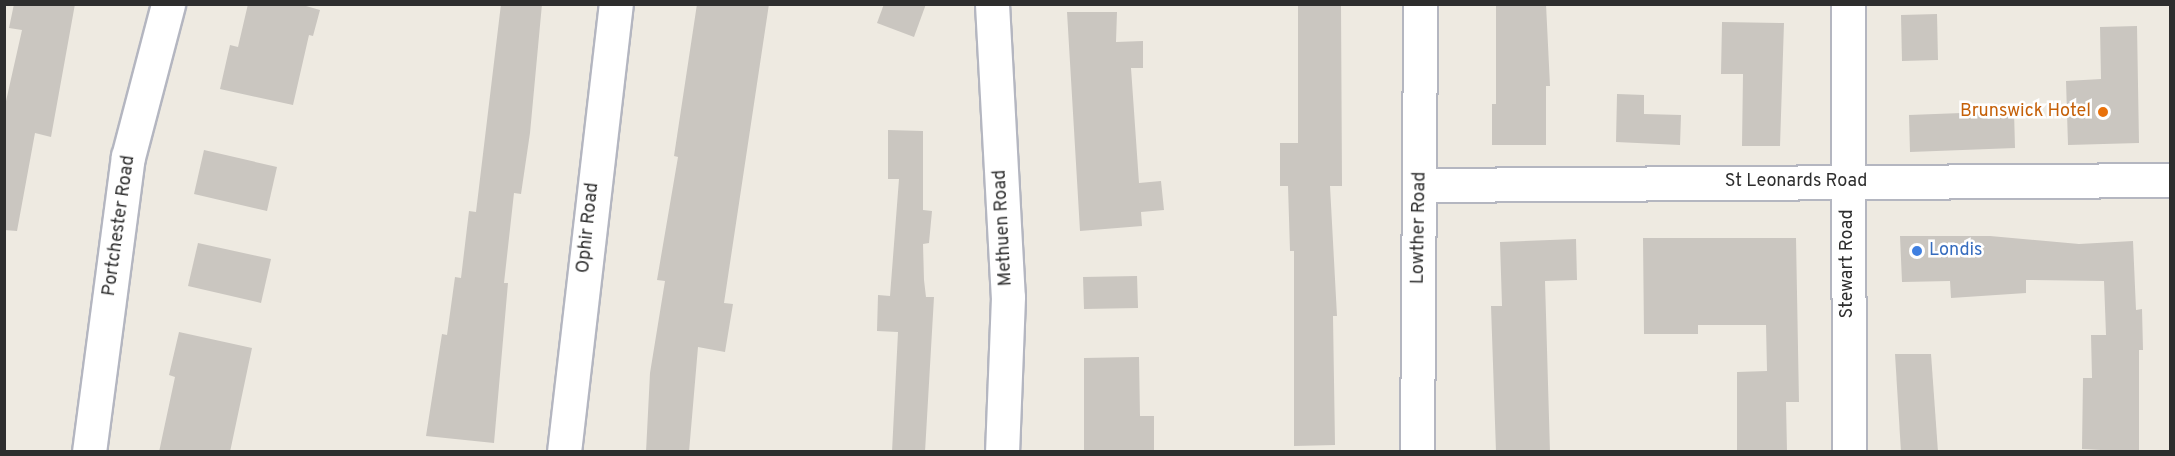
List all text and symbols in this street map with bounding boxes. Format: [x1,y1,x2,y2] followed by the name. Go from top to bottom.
[1960,101,2091,123] place label: Brunswick Hotel
[2096,105,2110,119] marker: Brunswick Hotel
[99,154,141,298] street label: Portchester Road
[990,169,1018,287] street label: Methuen Road
[1725,171,1867,193] street label: St Leonards Road
[1408,172,1432,284] street label: Lowther Road
[574,182,604,274] street label: Ophir Road
[1837,209,1859,319] street label: Stewart Road
[1929,240,1983,262] place label: Londis
[1910,244,1924,258] marker: Londis

